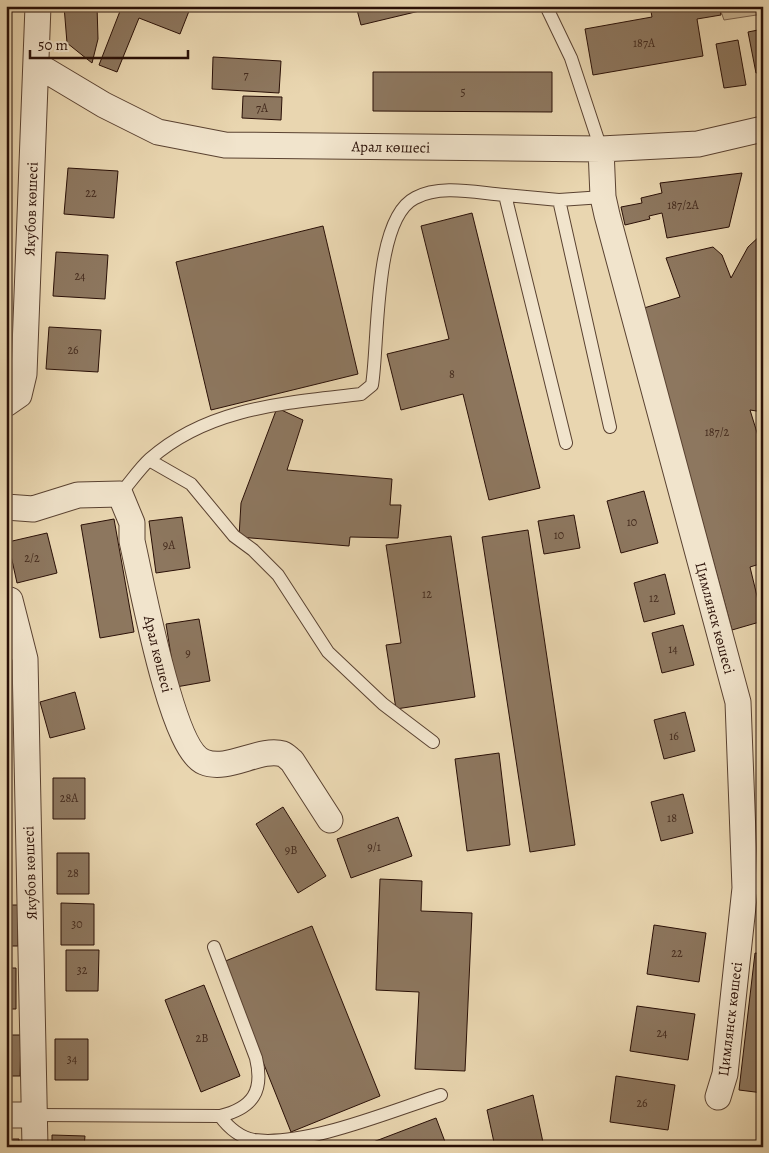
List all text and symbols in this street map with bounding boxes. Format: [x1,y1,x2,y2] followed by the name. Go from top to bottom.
[30,28,188,60] scale bar
[38,35,68,55] text: 50 m
[633,35,656,51] house number: 187А
[243,67,249,83] house number: 7
[460,84,466,100] house number: 5
[256,100,269,116] house number: 7А
[350,136,431,158] street label: Арал көшесі
[19,162,43,256] street label: Якубов көшесі
[85,185,97,201] house number: 22
[667,197,700,213] house number: 187/2А
[74,268,86,284] house number: 24
[67,342,79,358] house number: 26
[449,366,455,382] house number: 8
[705,424,730,440] house number: 187/2
[627,514,637,530] house number: 10
[554,527,564,543] house number: 10
[163,537,176,553] house number: 9А
[24,550,40,566] house number: 2/2
[690,560,740,676] street label: Цимлянск көшесі
[422,586,432,602] house number: 12
[649,590,659,606] house number: 12
[139,612,177,695] street label: Арал көшесі
[668,641,678,657] house number: 14
[185,645,191,661] house number: 9
[669,728,679,744] house number: 16
[60,790,79,806] house number: 28А
[667,810,677,826] house number: 18
[18,826,42,920] street label: Якубов көшесі
[367,839,381,855] house number: 9/1
[285,842,297,858] house number: 9В
[67,865,79,881] house number: 28
[71,916,83,932] house number: 30
[671,945,683,961] house number: 22
[713,961,747,1077] street label: Цимлянск көшесі
[77,962,88,978] house number: 32
[656,1025,668,1041] house number: 24
[196,1030,208,1046] house number: 2В
[67,1051,78,1067] house number: 34
[636,1095,648,1111] house number: 26

